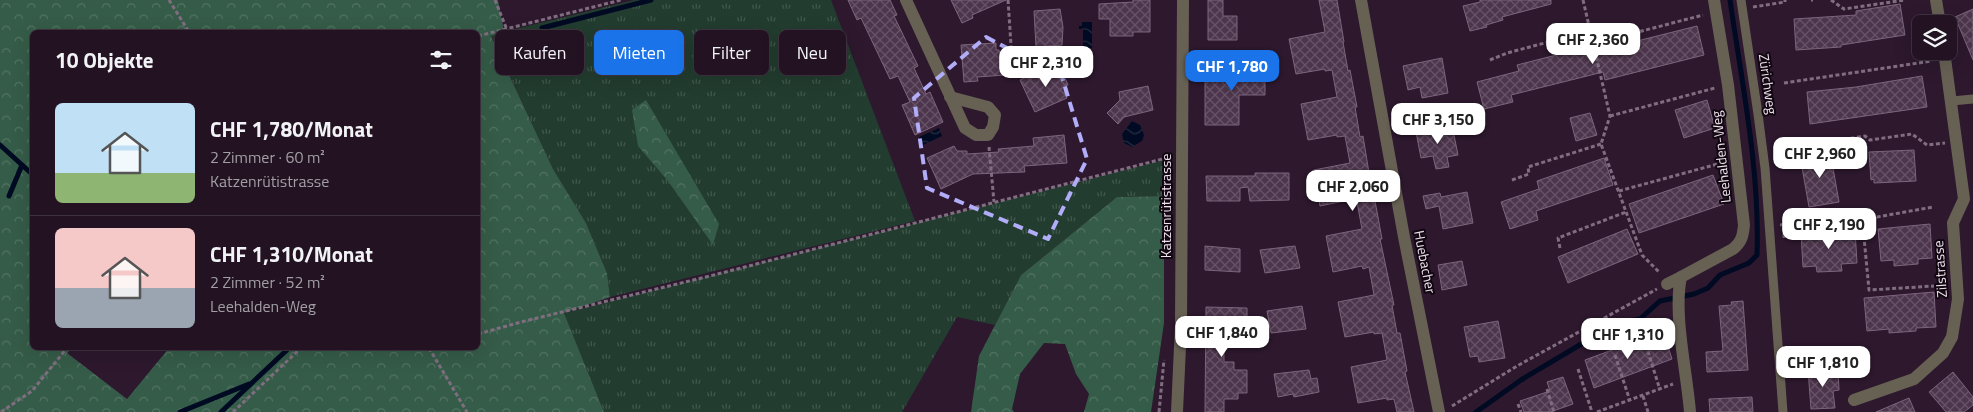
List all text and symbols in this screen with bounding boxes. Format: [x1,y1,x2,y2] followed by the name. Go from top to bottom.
[1912,15,1957,60] map controls
[1912,15,1957,60] button: layers
[1536,22,1650,65] pin: CHF 2,360
[1557,27,1629,51] text: CHF 2,360
[495,30,584,75] chip: Kaufen
[594,30,684,75] chip: Mieten
[694,30,769,75] chip: Filter
[779,30,846,75] chip: Neu
[55,44,154,76] text: 10 Objekte
[427,46,455,74] icon: filters
[989,46,1103,88] pin: CHF 2,310
[1175,49,1289,92] pin: CHF 1,780
[1010,50,1082,74] text: CHF 2,310
[1754,52,1783,116] street label: Zürichweg
[1196,54,1268,78] text: CHF 1,780
[1381,102,1495,145] pin: CHF 3,150
[1402,107,1474,131] text: CHF 3,150
[1705,110,1736,204] street label: Leehalden-Weg
[210,113,373,145] text: CHF 1,780/Monat
[95,123,155,183] icon: home
[1763,136,1877,179] pin: CHF 2,960
[1784,141,1856,165] text: CHF 2,960
[210,145,325,169] text: 2 Zimmer · 60 m²
[1155,154,1176,258] street label: Katzenrütistrasse
[210,169,329,193] text: Katzenrütistrasse
[1296,170,1410,212] pin: CHF 2,060
[1317,174,1389,198] text: CHF 2,060
[1772,208,1886,250] pin: CHF 2,190
[1793,212,1865,236] text: CHF 2,190
[1409,229,1442,295] street label: Huebacher
[210,238,373,270] text: CHF 1,310/Monat
[1927,240,1952,298] street label: Zilstrasse
[95,248,155,308] icon: home
[210,270,325,294] text: 2 Zimmer · 52 m²
[210,294,316,318] text: Leehalden-Weg
[1165,316,1279,358] pin: CHF 1,840
[1571,318,1685,360] pin: CHF 1,310
[1186,320,1258,344] text: CHF 1,840
[1592,322,1664,346] text: CHF 1,310
[1766,346,1880,388] pin: CHF 1,810
[1787,350,1859,374] text: CHF 1,810

